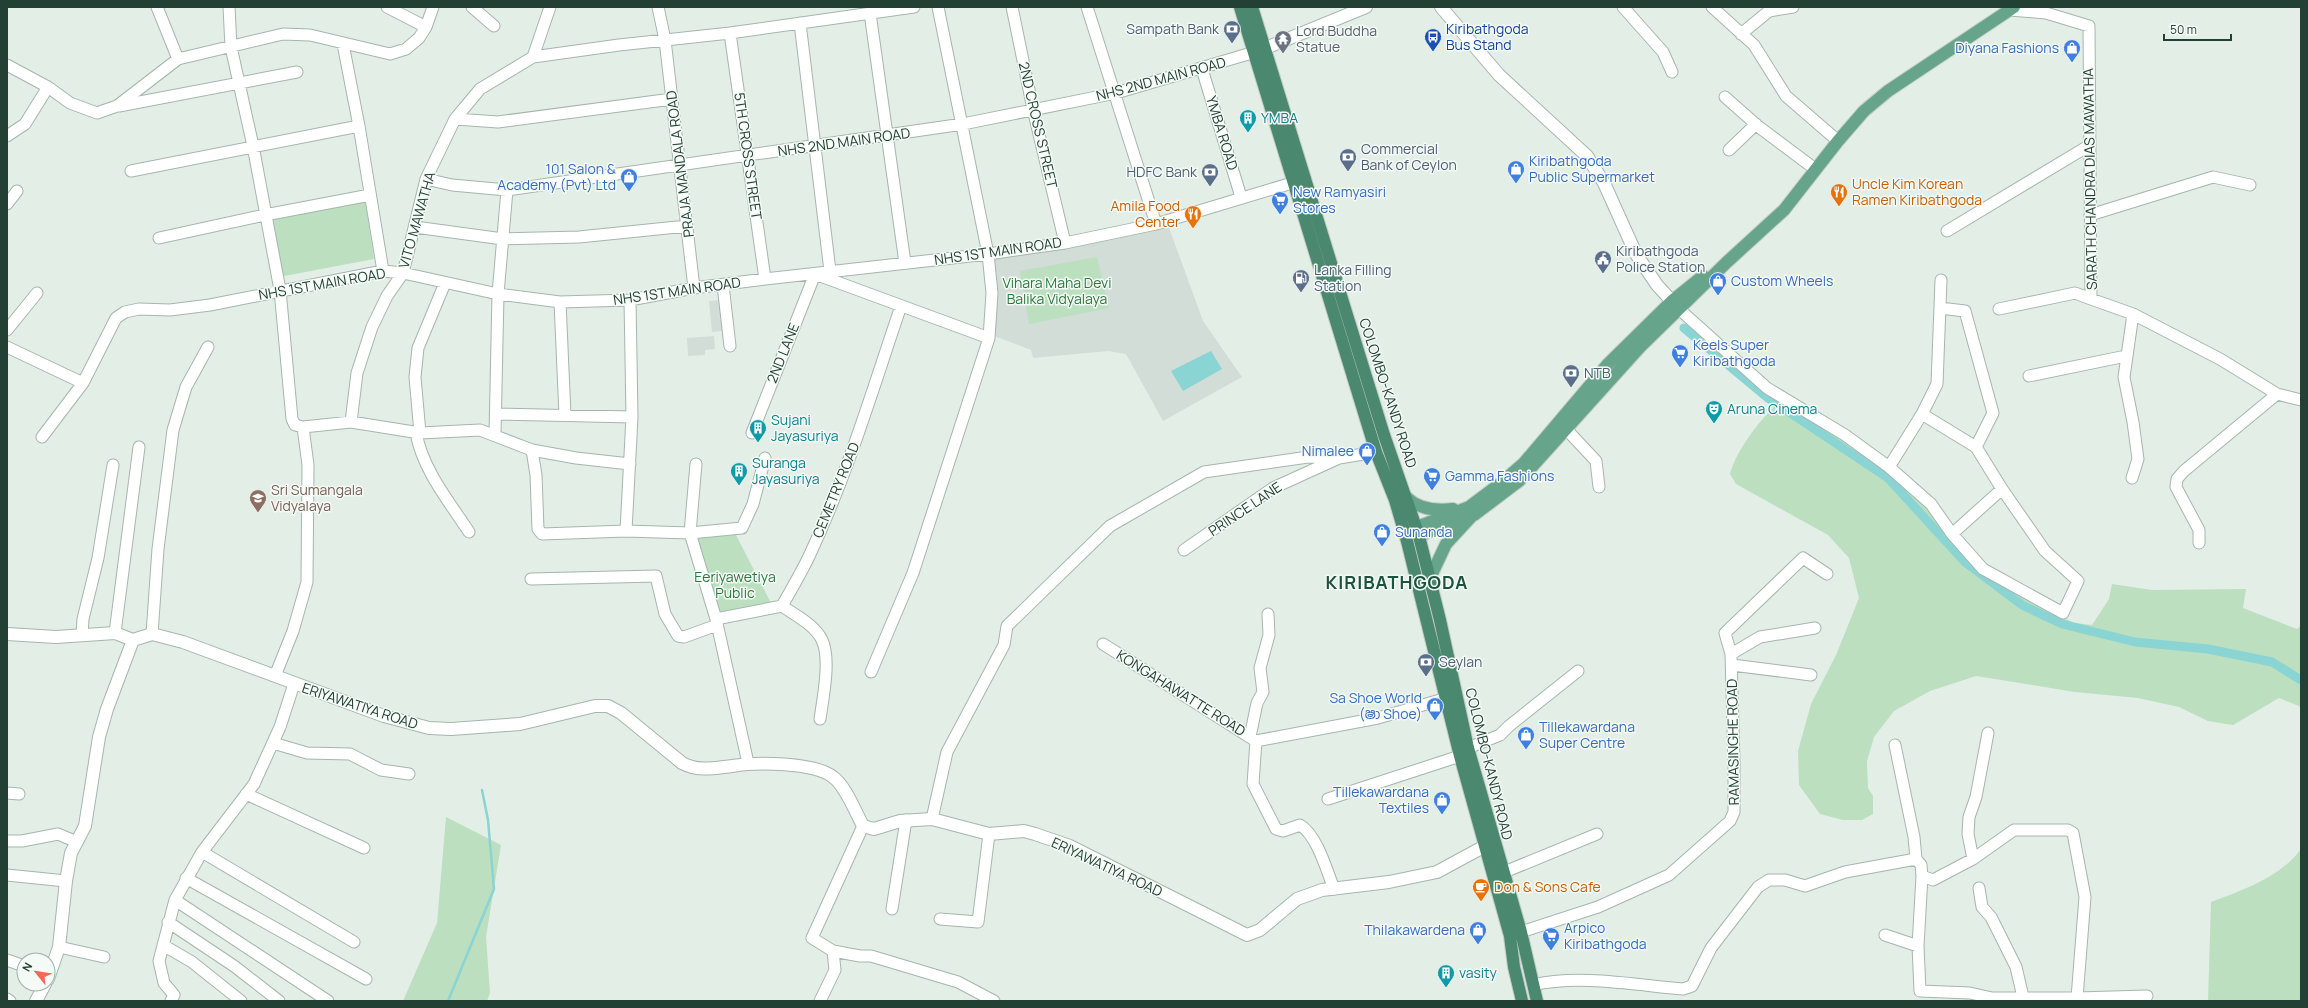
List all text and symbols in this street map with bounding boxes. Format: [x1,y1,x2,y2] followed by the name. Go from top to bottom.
[2164,16,2231,42] scale bar
[1126,19,1220,38] place label: Sampath Bank
[1222,19,1242,44] bank icon: Sampath Bank
[1446,19,1529,54] place label: Kiribathgoda Bus Stand
[1296,21,1377,56] place label: Lord Buddha Statue
[2170,21,2197,38] text: 50 m
[1423,27,1443,52] bus stop icon: Kiribathgoda Bus Stand
[1273,29,1293,54] temple icon: Lord Buddha Statue
[1955,38,2059,57] place label: Diyana Fashions
[2062,38,2082,63] shop icon: Diyana Fashions
[1094,52,1228,105] street label: NHS 2ND MAIN ROAD
[1015,60,1062,191] street label: 2ND CROSS STREET
[2078,68,2101,290] street label: SARATH CHANDRA DIAS MAWATHA
[661,89,698,239] street label: PRAJA MANDALA ROAD
[730,91,767,221] street label: 5TH CROSS STREET
[1202,93,1243,172] street label: YMBA ROAD
[1238,108,1258,133] building icon: YMBA
[1261,108,1298,127] place label: YMBA
[776,123,911,160] street label: NHS 2ND MAIN ROAD
[1361,139,1457,174] place label: Commercial Bank of Ceylon
[1338,147,1358,172] bank icon: Commercial Bank of Ceylon
[1529,151,1655,186] place label: Kiribathgoda Public Supermarket
[497,159,616,194] place label: 101 Salon & Academy (Pvt) Ltd
[1506,159,1526,184] shop icon: Kiribathgoda Public Supermarket
[1127,162,1198,181] place label: HDFC Bank
[1200,162,1220,187] bank icon: HDFC Bank
[619,167,639,192] shop icon: 101 Salon & Academy (Pvt) Ltd
[394,169,439,270] street label: VITO MAWATHA
[1852,174,1982,209] place label: Uncle Kim Korean Ramen Kiribathgoda
[1293,182,1386,217] place label: New Ramyasiri Stores
[1829,182,1849,207] restaurant icon: Uncle Kim Korean Ramen Kiribathgoda
[1270,190,1290,215] supermarket icon: New Ramyasiri Stores
[1110,196,1180,231] place label: Amila Food Center
[1183,204,1203,229] restaurant icon: Amila Food Center
[933,232,1063,269] street label: NHS 1ST MAIN ROAD
[1616,241,1705,276] place label: Kiribathgoda Police Station
[1593,249,1613,274] public building icon: Kiribathgoda Police Station
[1314,260,1392,295] place label: Lanka Filling Station
[257,263,387,304] street label: NHS 1ST MAIN ROAD
[1291,268,1311,293] fuel station icon: Lanka Filling Station
[1708,271,1728,296] shop icon: Custom Wheels
[1731,271,1833,290] place label: Custom Wheels
[612,272,742,309] street label: NHS 1ST MAIN ROAD
[1003,273,1112,308] park label: Vihara Maha Devi Balika Vidyalaya
[1355,316,1422,470] street label: COLOMBO-KANDY ROAD
[762,320,803,386] street label: 2ND LANE
[1693,335,1776,370] place label: Keels Super Kiribathgoda
[1670,343,1690,368] supermarket icon: Keels Super Kiribathgoda
[1561,363,1581,388] bank icon: NTB
[1584,363,1611,382] place label: NTB
[1704,399,1724,424] theatre icon: Aruna Cinema
[1727,399,1817,418] place label: Aruna Cinema
[771,410,839,445] place label: Sujani Jayasuriya
[748,418,768,443] building icon: Sujani Jayasuriya
[808,439,863,541] street label: CEMETRY ROAD
[1302,441,1354,460] place label: Nimalee
[1357,441,1377,466] shop icon: Nimalee
[752,453,820,488] place label: Suranga Jayasuriya
[729,461,749,486] building icon: Suranga Jayasuriya
[1422,466,1442,491] supermarket icon: Gamma Fashions
[1445,466,1554,485] place label: Gamma Fashions
[1204,477,1285,540] street label: PRINCE LANE
[271,480,363,515] place label: Sri Sumangala Vidyalaya
[248,488,268,513] school or university icon: Sri Sumangala Vidyalaya
[1372,522,1392,547] shop icon: Sunanda
[1395,522,1452,541] place label: Sunanda
[694,567,776,602] park label: Eeriyawetiya Public
[1326,570,1468,594] district label: KIRIBATHGODA
[1113,645,1249,740] street label: KONGAHAWATTE ROAD
[1416,652,1436,677] bank icon: Seylan
[1439,652,1482,671] place label: Seylan
[300,678,421,733] street label: ERIYAWATIYA ROAD
[1722,678,1743,806] street label: RAMASINGHE ROAD
[1461,686,1518,842] street label: COLOMBO-KANDY ROAD
[1329,688,1422,723] place label: Sa Shoe World (ෂා Shoe)
[1425,696,1445,721] shop icon: Sa Shoe World (ෂා Shoe)
[1539,717,1635,752] place label: Tillekawardana Super Centre
[1516,725,1536,750] shop icon: Tillekawardana Super Centre
[1333,782,1429,817] place label: Tillekawardana Textiles
[1432,790,1452,815] shop icon: Tillekawardana Textiles
[1048,832,1166,901] street label: ERIYAWATIYA ROAD
[1471,877,1491,902] cafe icon: Don & Sons Cafe
[1494,877,1601,896] place label: Don & Sons Cafe
[1564,918,1647,953] place label: Arpico Kiribathgoda
[1364,920,1465,939] place label: Thilakawardena
[1468,920,1488,945] shop icon: Thilakawardena
[1541,926,1561,951] supermarket icon: Arpico Kiribathgoda
[16,952,56,992] north arrow
[18,959,35,974] text: N
[1436,963,1456,988] building icon: vasity
[1459,963,1497,982] place label: vasity

